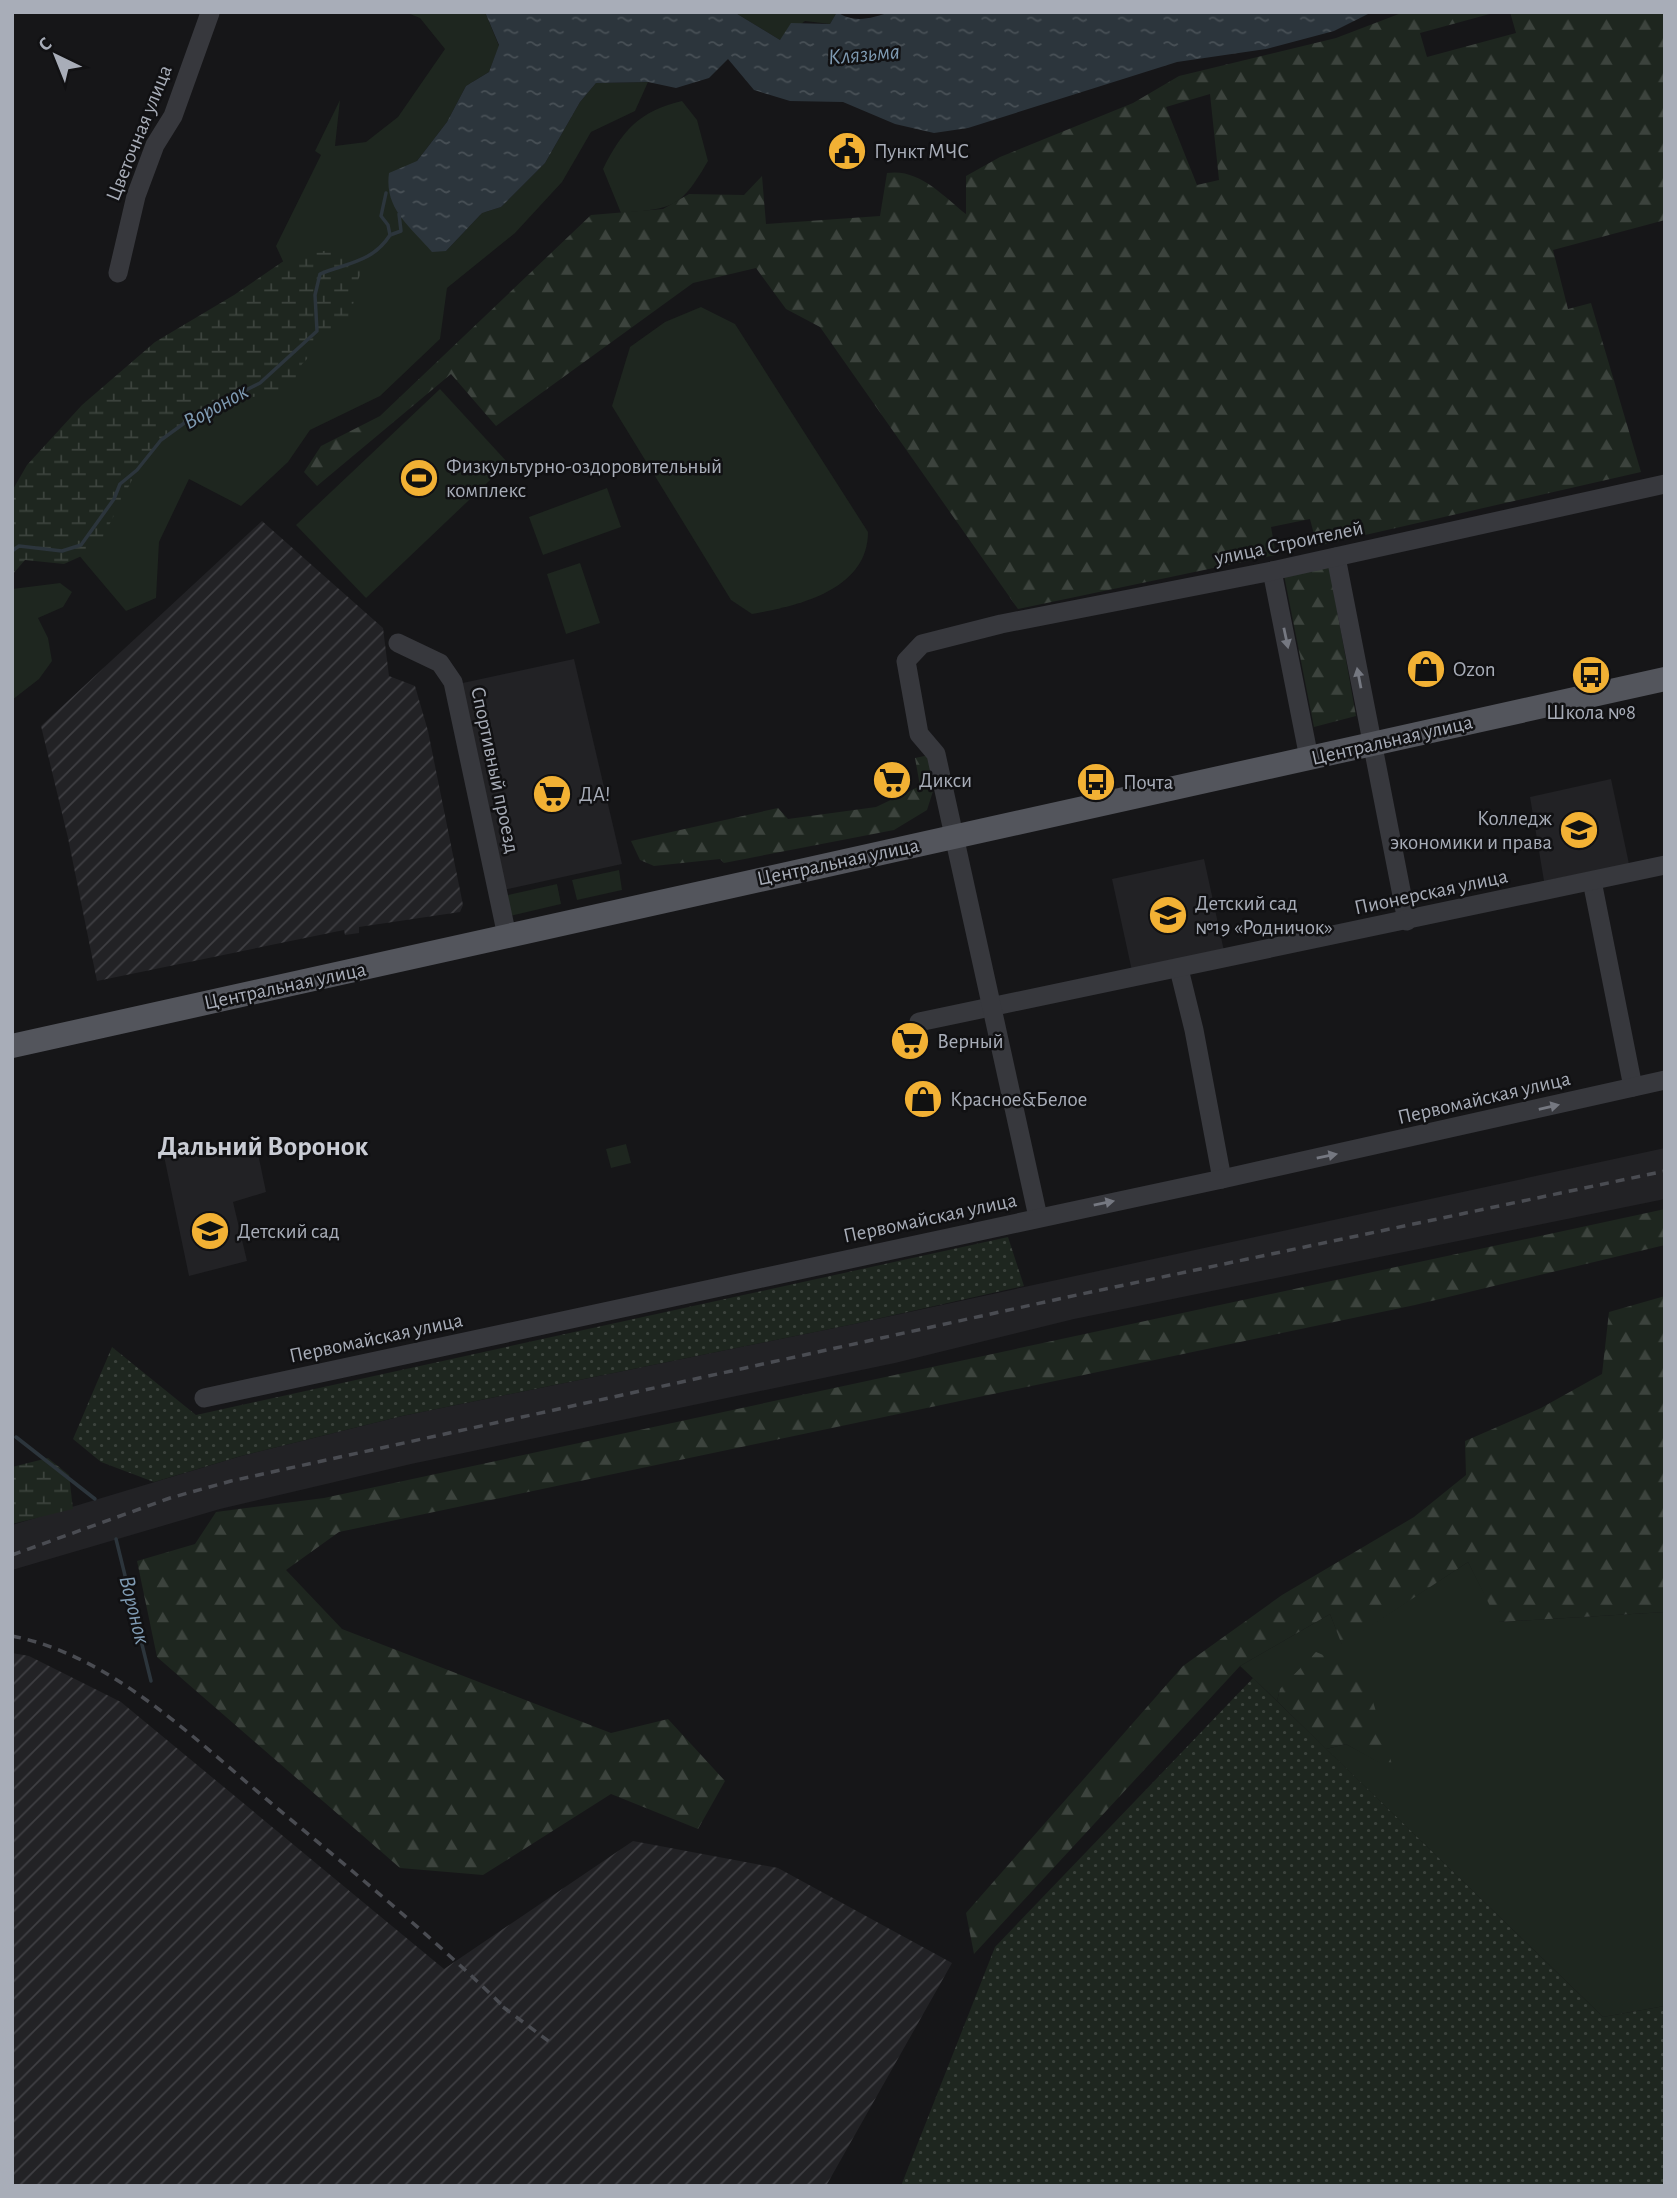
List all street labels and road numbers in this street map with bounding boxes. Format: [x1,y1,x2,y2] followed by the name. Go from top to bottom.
[102,62,176,204] street label: Цветочная улица
[1212,517,1365,569] street label: улица Строителей
[467,685,523,855] street label: Спортивный проезд
[1309,711,1475,769] street label: Центральная улица
[755,834,921,889] street label: Центральная улица
[1352,865,1510,919] street label: Пионерская улица
[202,958,368,1013] street label: Центральная улица
[1395,1068,1573,1128] street label: Первомайская улица
[841,1189,1019,1247] street label: Первомайская улица
[287,1309,465,1367] street label: Первомайская улица

